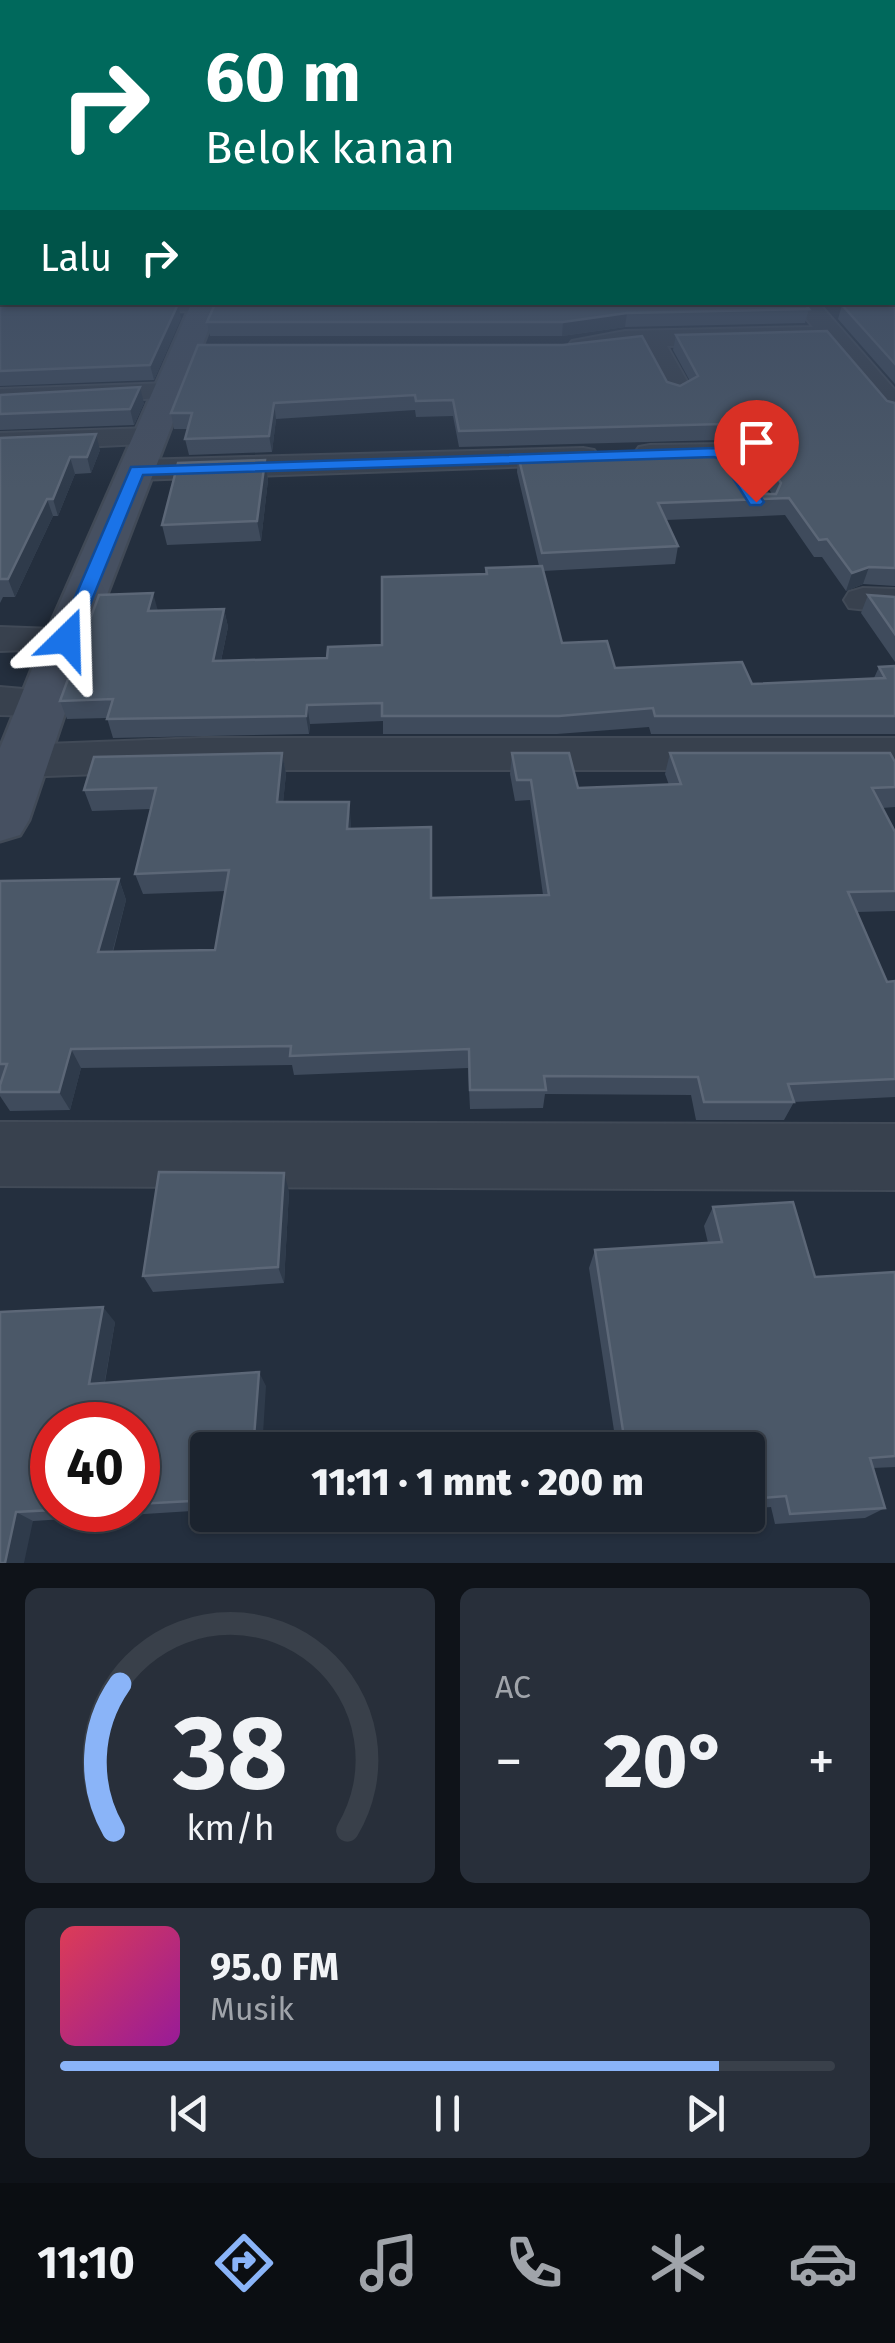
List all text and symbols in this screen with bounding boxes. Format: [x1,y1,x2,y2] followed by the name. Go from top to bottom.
[205,36,361,120] text: 60 m
[40,40,170,170] icon: right
[205,121,455,175] text: Belok kanan
[132,230,187,285] icon: right
[40,235,112,281] text: Lalu
[714,400,799,503] pin
[729,415,784,470] icon: arrive
[15,587,119,691] position arrow
[30,1402,160,1532] speed limit sign: 40
[311,1459,644,1505] text: 11:11 · 1 mnt · 200 m
[495,1668,531,1706] text: AC
[172,1691,287,1816] text: 38
[604,1717,726,1807] text: 20°
[495,1729,523,1795] text: −
[808,1729,835,1795] text: +
[186,1807,274,1849] text: km/h
[210,1944,339,1990] text: 95.0 FM
[210,1990,294,2028] text: Musik
[162,2086,217,2141] icon: previous
[420,2086,475,2141] icon: pause
[678,2086,733,2141] icon: next
[209,2228,279,2298] icon: directions
[354,2228,424,2298] icon: music
[499,2228,569,2298] icon: phone
[643,2228,713,2298] icon: climate
[788,2228,858,2298] icon: car
[37,2236,135,2290] text: 11:10

